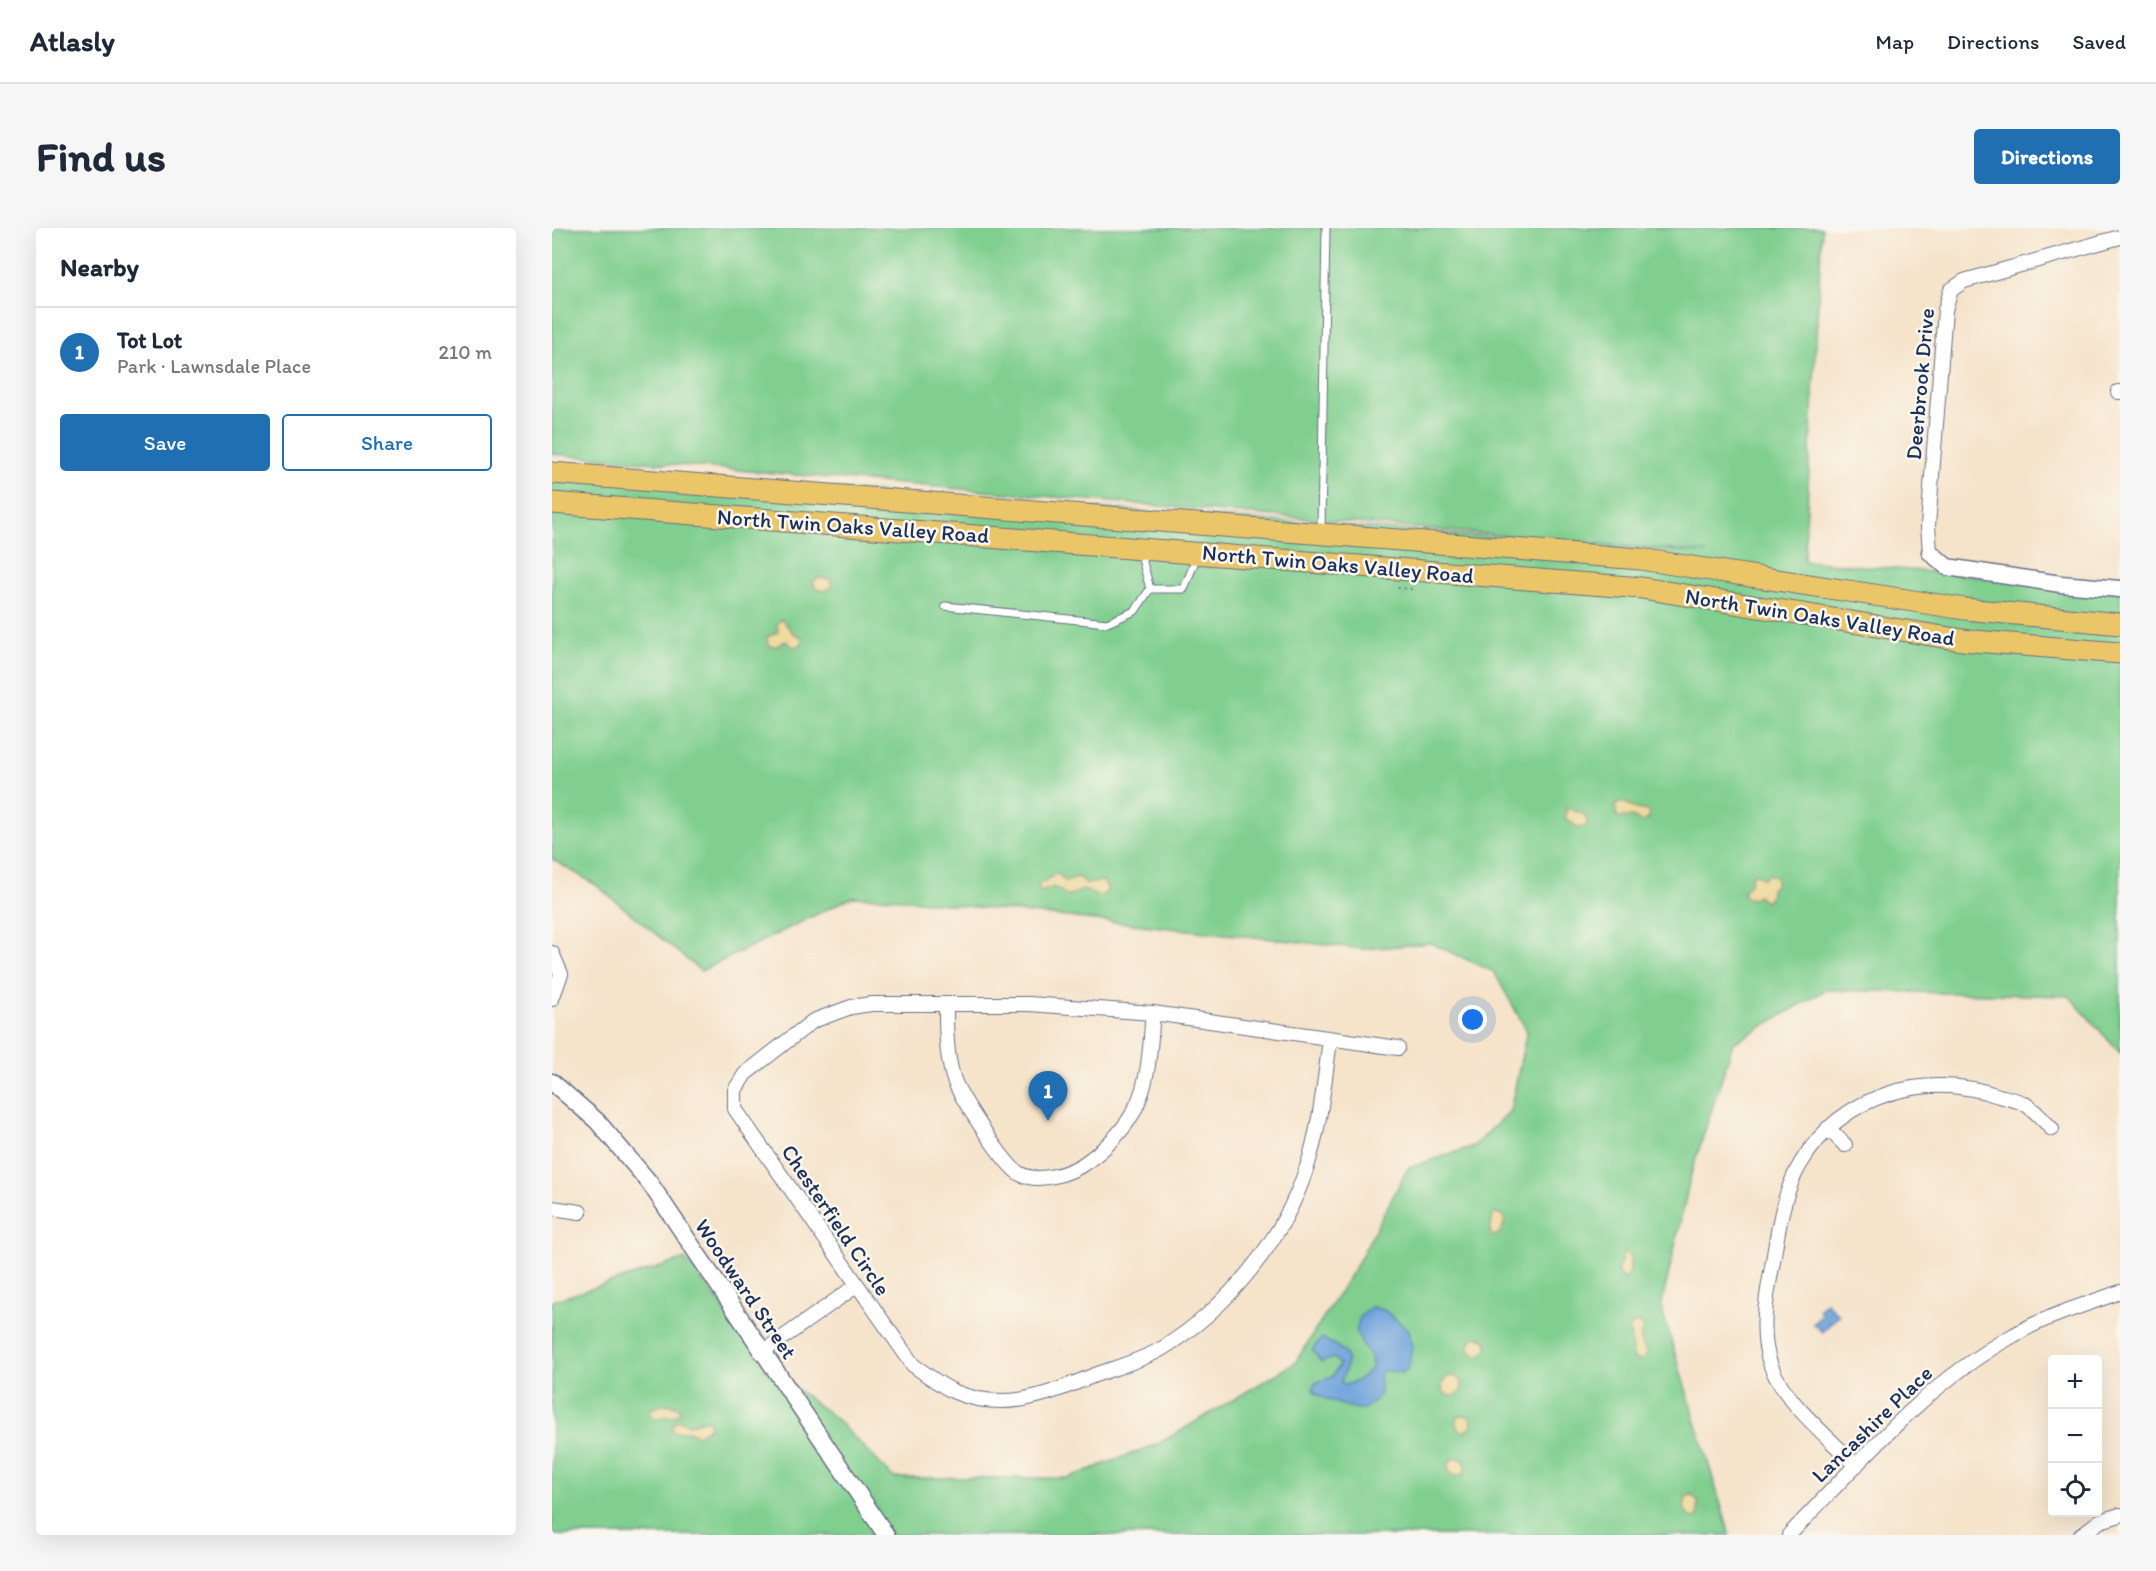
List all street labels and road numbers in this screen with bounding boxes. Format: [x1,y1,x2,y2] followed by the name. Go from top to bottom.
[1900,307,1940,461] street label: Deerbrook Drive
[716,503,990,549] street label: North Twin Oaks Valley Road
[1201,539,1475,589] street label: North Twin Oaks Valley Road
[1683,582,1957,652] street label: North Twin Oaks Valley Road
[775,1139,897,1301] street label: Chesterfield Circle
[689,1214,803,1364] street label: Woodward Street
[1806,1360,1938,1488] street label: Lancashire Place

